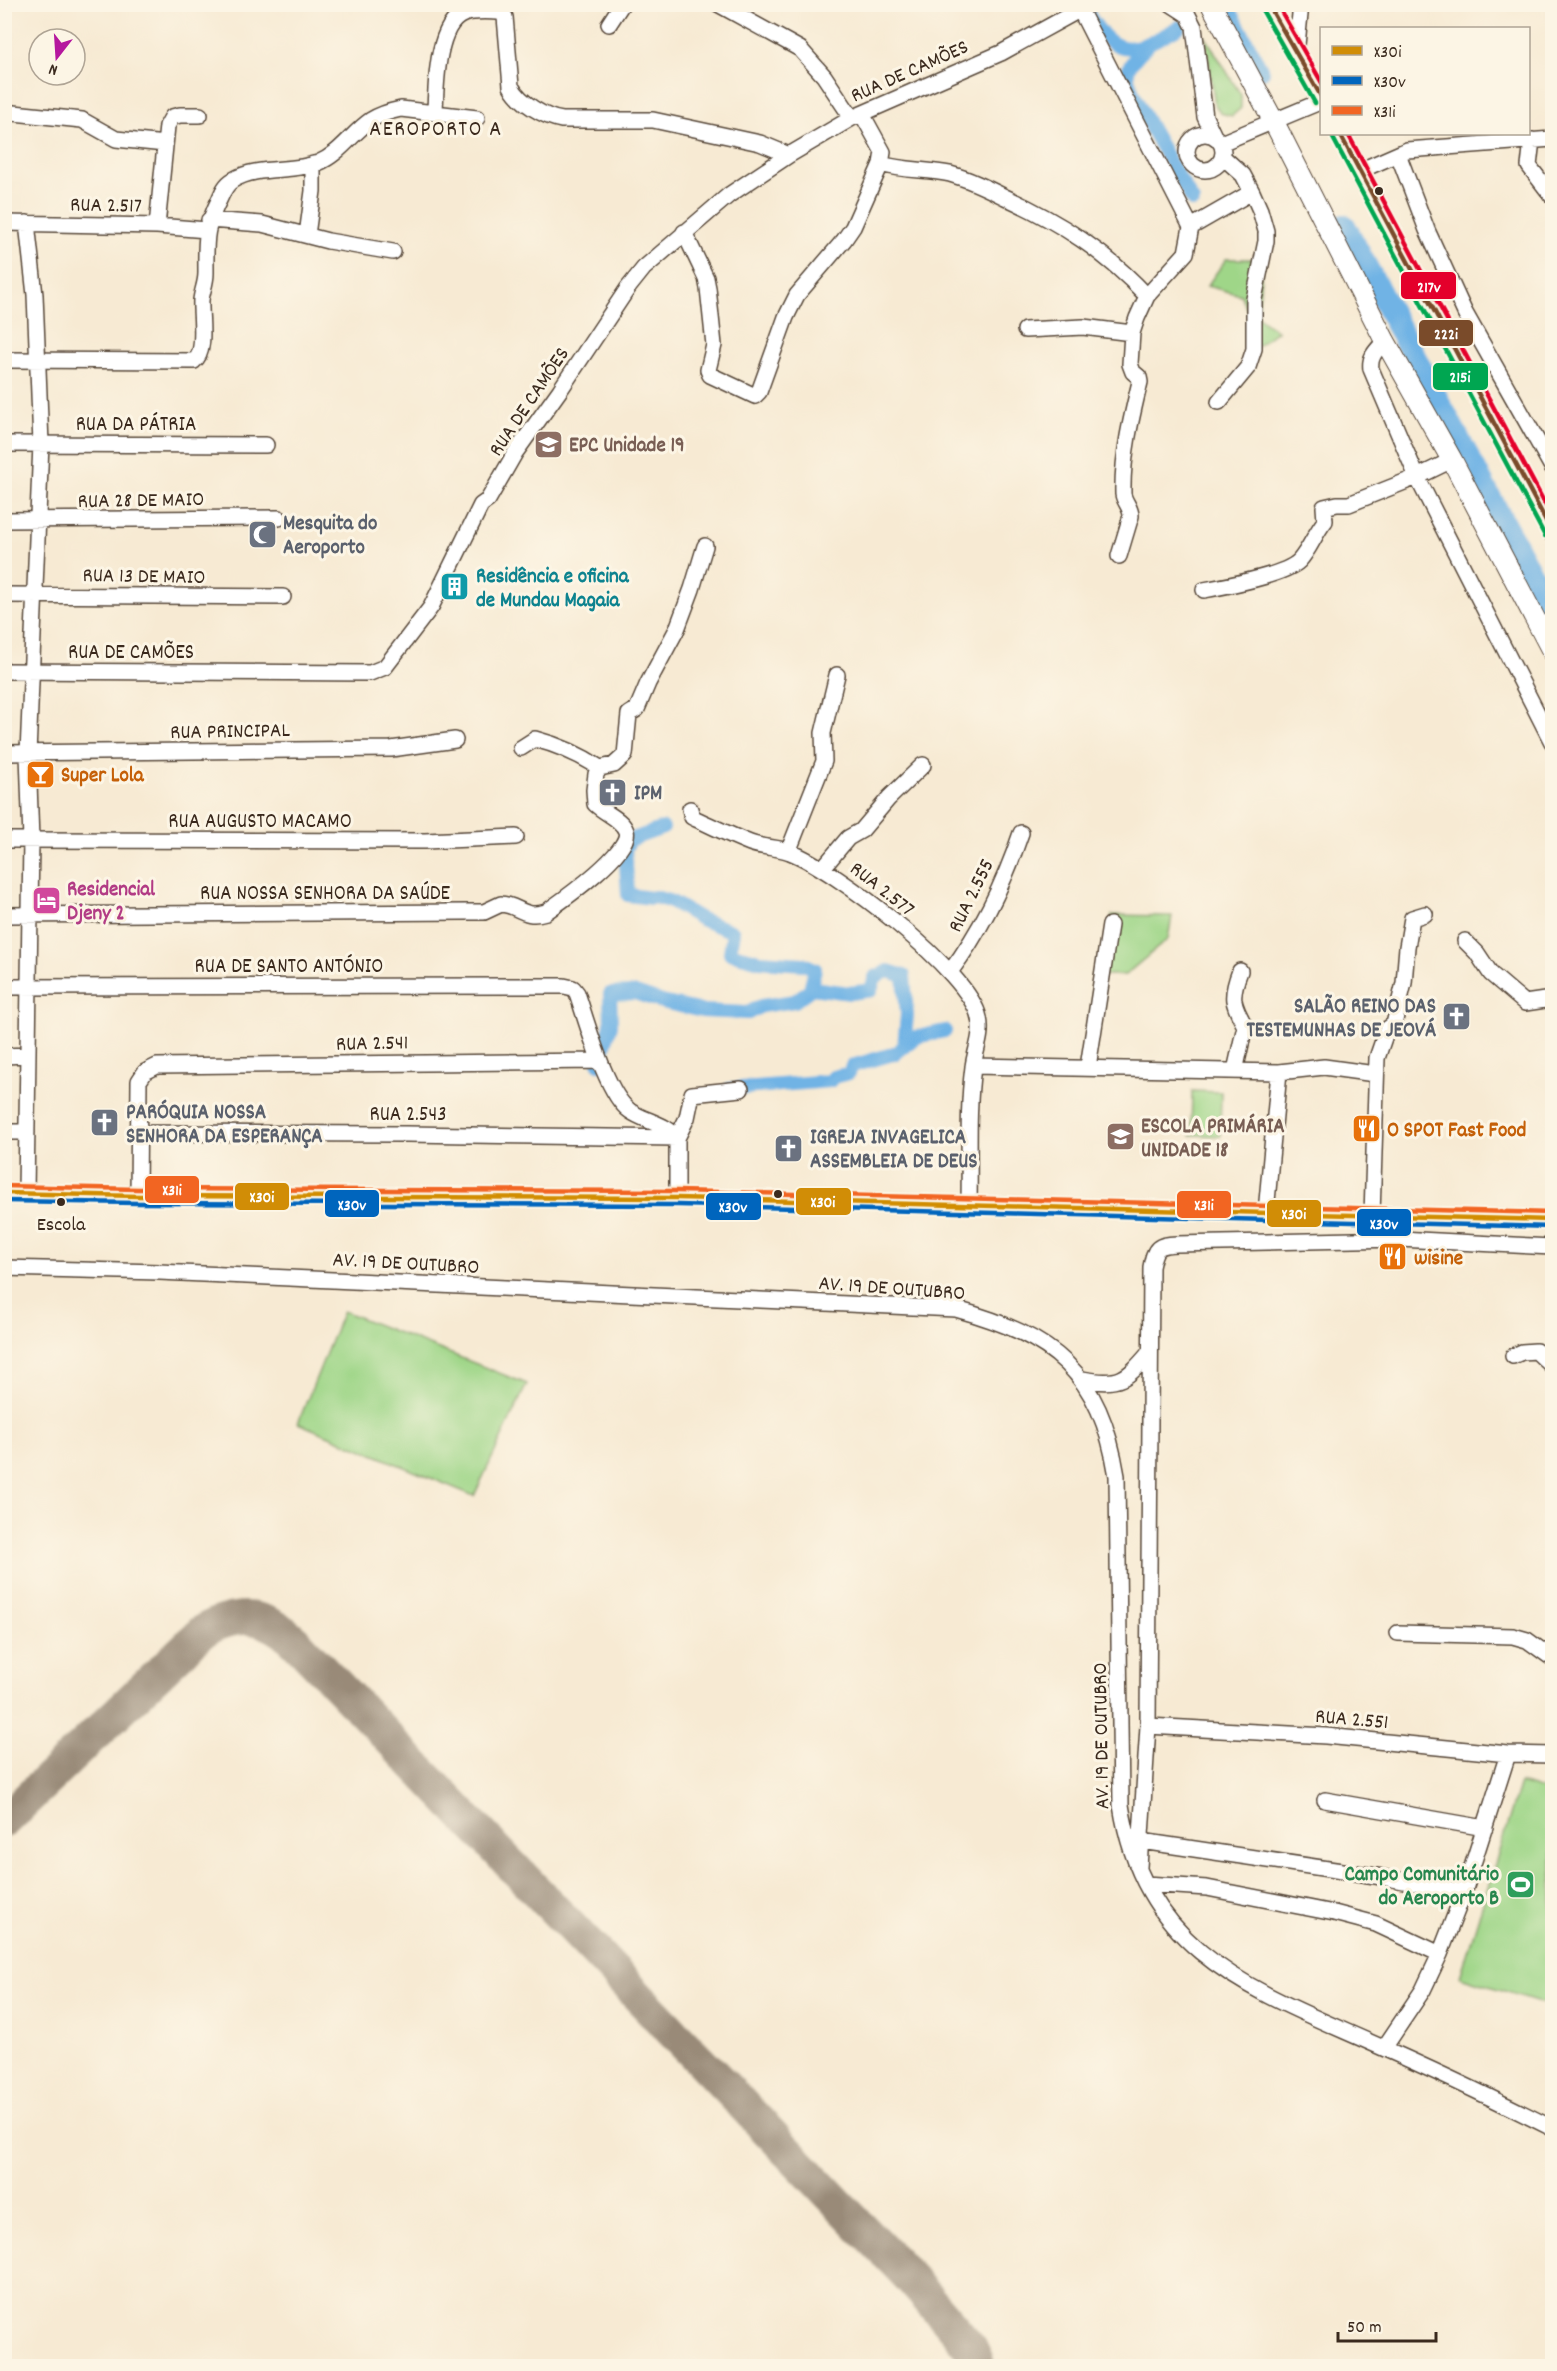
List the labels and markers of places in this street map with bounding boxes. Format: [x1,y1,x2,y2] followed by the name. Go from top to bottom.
[1373,185,1385,197] unlabelled marker
[532,428,564,460] school or university icon: EPC Unidade 19
[569,432,685,462] place label: EPC Unidade 19
[283,510,377,564] place label: Mesquita do Aeroporto
[246,518,278,550] mosque icon: Mesquita do Aeroporto
[476,563,630,617] place label: Residência e oficina de Mundau Magaia
[439,571,471,603] building icon: Residência e oficina de Mundau Magaia
[24,758,56,790] bar icon: Super Lola
[61,762,145,792] place label: Super Lola
[597,776,629,808] church icon: IPM
[634,780,662,810] place label: IPM
[67,876,156,930] place label: Residencial Djeny 2
[30,884,62,916] hotel icon: Residencial Djeny 2
[1246,993,1436,1047] place label: SALÃO REINO DAS TESTEMUNHAS DE JEOVÁ
[1441,1001,1473,1033] church icon: SALÃO REINO DAS TESTEMUNHAS DE JEOVÁ
[126,1099,323,1153] place label: PARÓQUIA NOSSA SENHORA DA ESPERANÇA
[89,1107,121,1139] church icon: PARÓQUIA NOSSA SENHORA DA ESPERANÇA
[1141,1113,1285,1167] place label: ESCOLA PRIMÁRIA UNIDADE 18
[1350,1113,1382,1145] restaurant icon: O SPOT Fast Food
[1387,1117,1527,1147] place label: O SPOT Fast Food
[1104,1121,1136,1153] school or university icon: ESCOLA PRIMÁRIA UNIDADE 18
[810,1124,978,1178] place label: IGREJA INVAGELICA ASSEMBLEIA DE DEUS
[773,1132,805,1164] church icon: IGREJA INVAGELICA ASSEMBLEIA DE DEUS
[772,1188,784,1200] unlabelled marker
[55,1196,67,1208] marker: Escola
[37,1212,86,1240] place label: Escola
[1377,1241,1409,1273] restaurant icon: wisine
[1414,1245,1463,1275] place label: wisine
[1345,1861,1499,1915] place label: Campo Comunitário do Aeroporto B
[1504,1869,1536,1901] sports icon: Campo Comunitário do Aeroporto B

